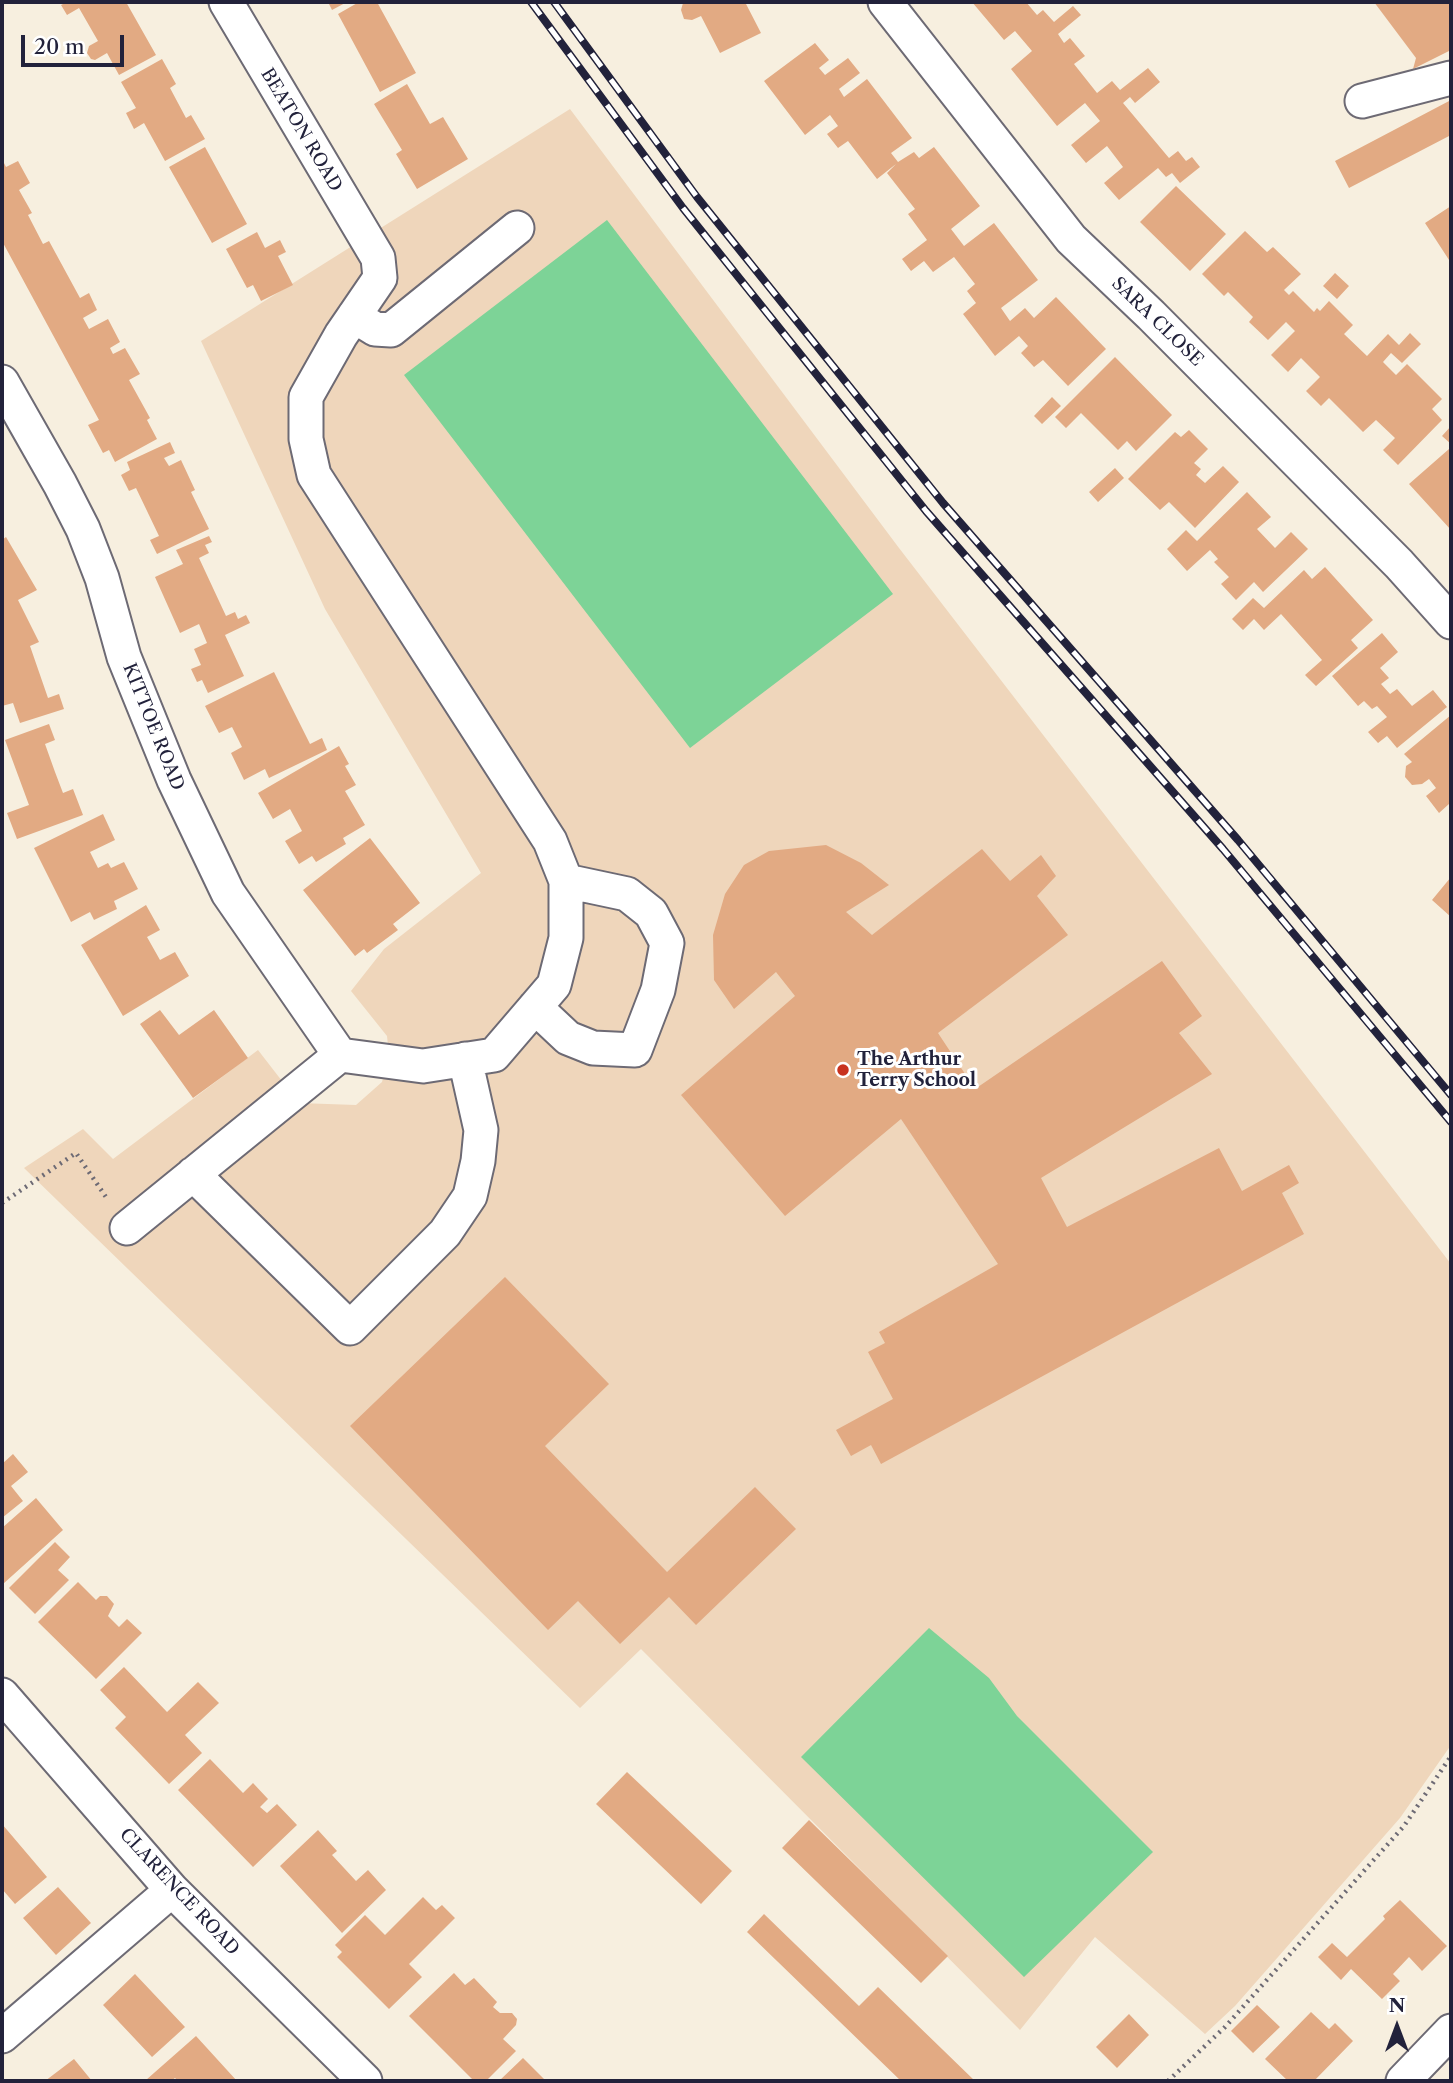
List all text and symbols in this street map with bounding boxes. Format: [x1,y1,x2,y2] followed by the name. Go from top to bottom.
[24,21,128,65] scale bar
[34,34,85,59] text: 20 m
[256,64,346,196] street label: BEATON ROAD
[1107,273,1207,371] street label: SARA CLOSE
[118,660,188,794] street label: KITTOE ROAD
[857,1049,976,1092] place label: The Arthur Terry School
[835,1062,851,1078] marker: The Arthur Terry School
[115,1824,243,1960] street label: CLARENCE ROAD
[1362,1992,1432,2062] north arrow
[1389,1994,1405,2017] text: N

